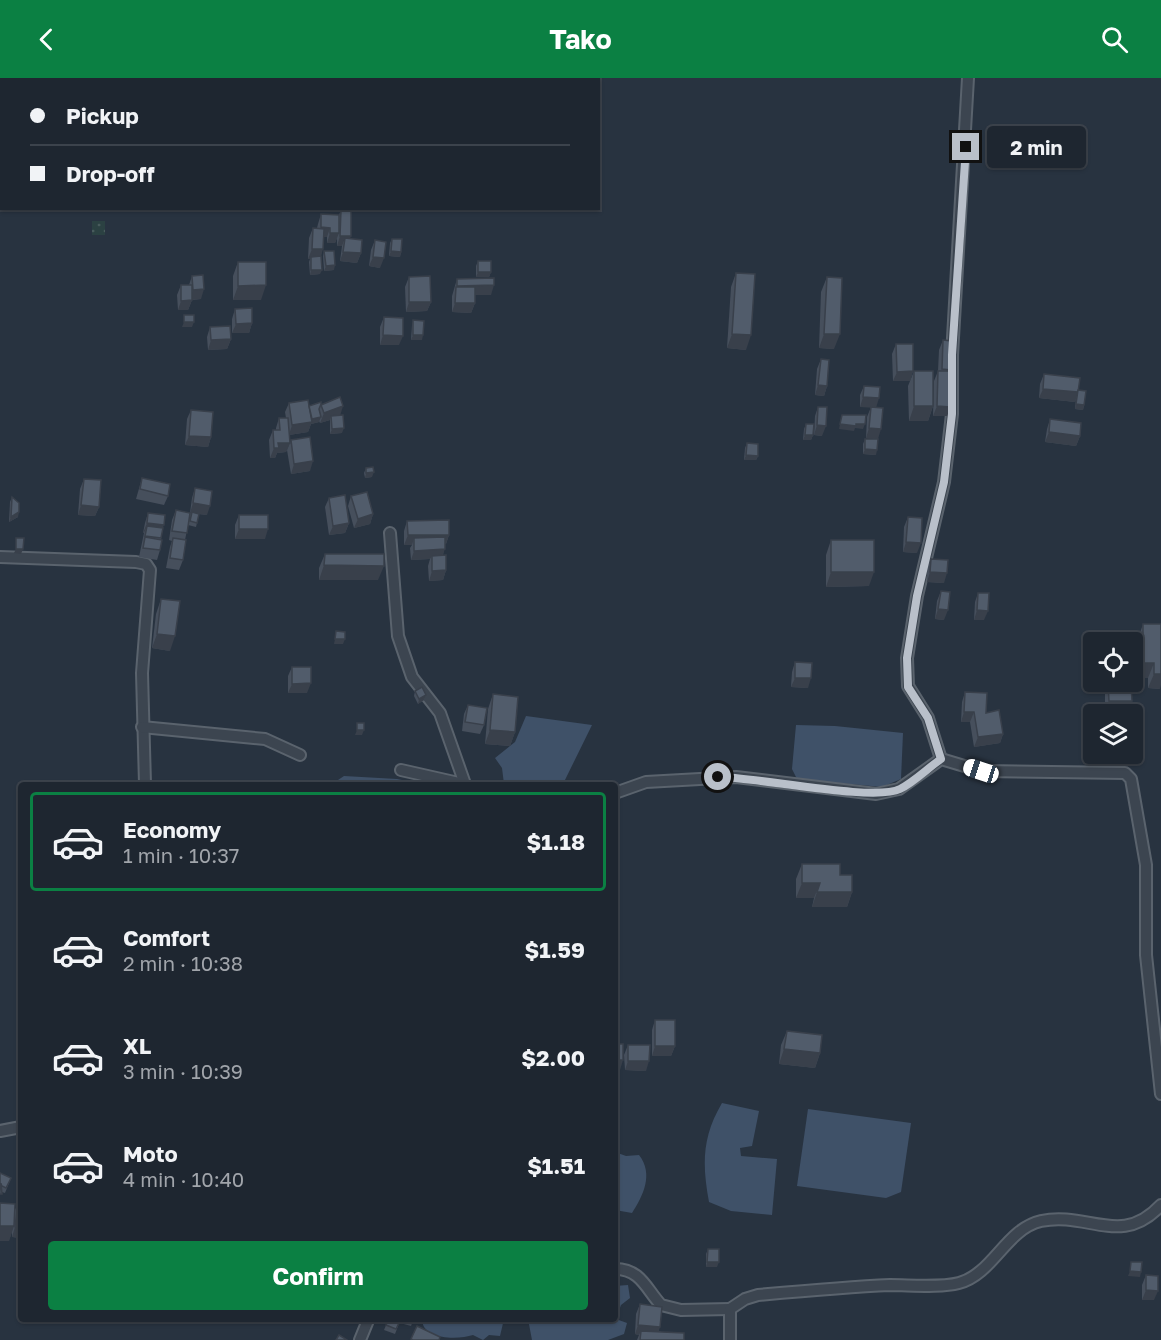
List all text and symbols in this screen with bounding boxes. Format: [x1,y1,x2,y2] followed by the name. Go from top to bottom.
[30,23,63,56] icon: back
[549,23,612,55] text: Tako
[1098,23,1131,56] icon: search
[66,102,139,129] text: Pickup
[987,126,1086,168] callout: 2 min
[952,133,979,160] route end
[1010,135,1063,159] text: 2 min
[66,160,155,187] text: Drop-off
[1083,632,1143,764] map controls
[1083,632,1143,692] button: locate
[1083,704,1143,764] button: layers
[961,757,1001,785] car
[704,763,731,790] route start
[51,815,105,869] icon: car
[123,816,221,843] text: Economy
[526,828,585,855] text: $1.18
[123,843,239,867] text: 1 min · 10:37
[51,923,105,977] icon: car
[123,924,210,951] text: Comfort
[524,936,585,963] text: $1.59
[123,951,243,975] text: 2 min · 10:38
[51,1031,105,1085] icon: car
[123,1032,151,1059] text: XL
[521,1044,585,1071] text: $2.00
[123,1059,243,1083] text: 3 min · 10:39
[51,1139,105,1193] icon: car
[123,1140,178,1167] text: Moto
[527,1152,585,1179] text: $1.51
[123,1167,244,1191] text: 4 min · 10:40
[48,1241,588,1310] button: Confirm

